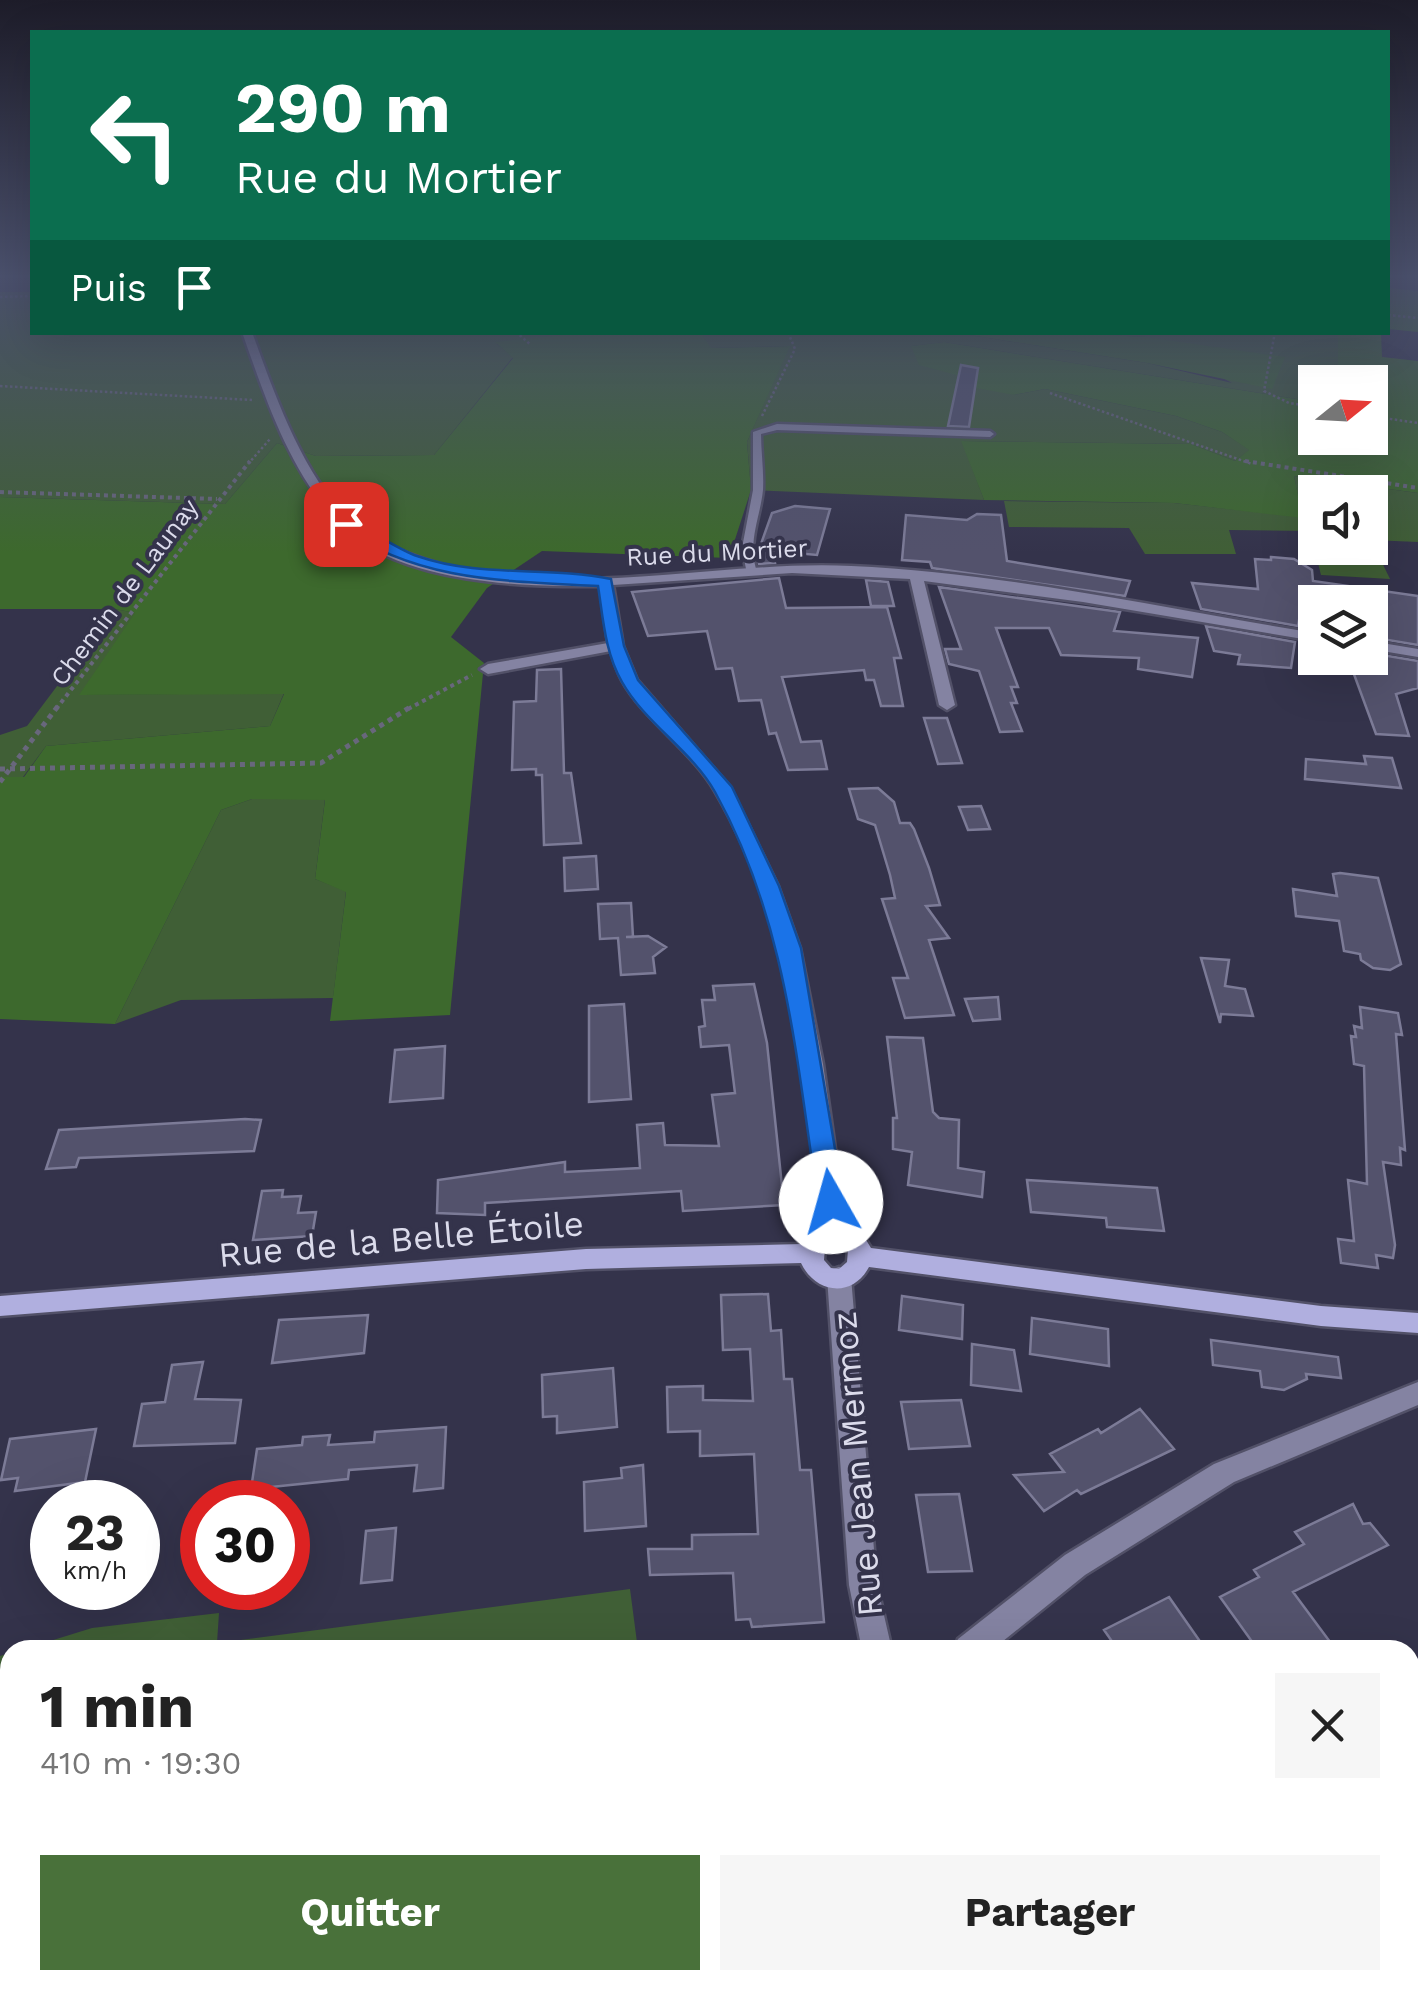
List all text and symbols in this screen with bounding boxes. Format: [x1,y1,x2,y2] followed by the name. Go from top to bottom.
[235,67,451,149] text: 290 m
[70,70,200,200] icon: left
[235,151,562,204] text: Rue du Mortier
[167,260,222,315] icon: arrive
[70,266,147,310] text: Puis
[1298,365,1388,455] north arrow
[1298,365,1388,675] map controls
[1298,475,1388,565] button: sound
[304,482,389,567] pin
[45,493,204,691] street label: Chemin de Launay
[319,497,374,552] icon: arrive
[626,533,809,572] street label: Rue du Mortier
[1298,585,1388,675] button: layers
[779,1150,883,1254] position arrow
[217,1202,585,1276] street label: Rue de la Belle Étoile
[823,1310,891,1618] street label: Rue Jean Mermoz
[180,1480,310,1610] speed limit sign: 30
[65,1503,125,1562] text: 23
[63,1556,127,1585] text: km/h
[40,1671,194,1742] text: 1 min
[1275,1673,1380,1778] button: close
[40,1744,242,1782] text: 410 m · 19:30
[40,1855,700,1970] button: Quitter
[720,1855,1380,1970] button: Partager

